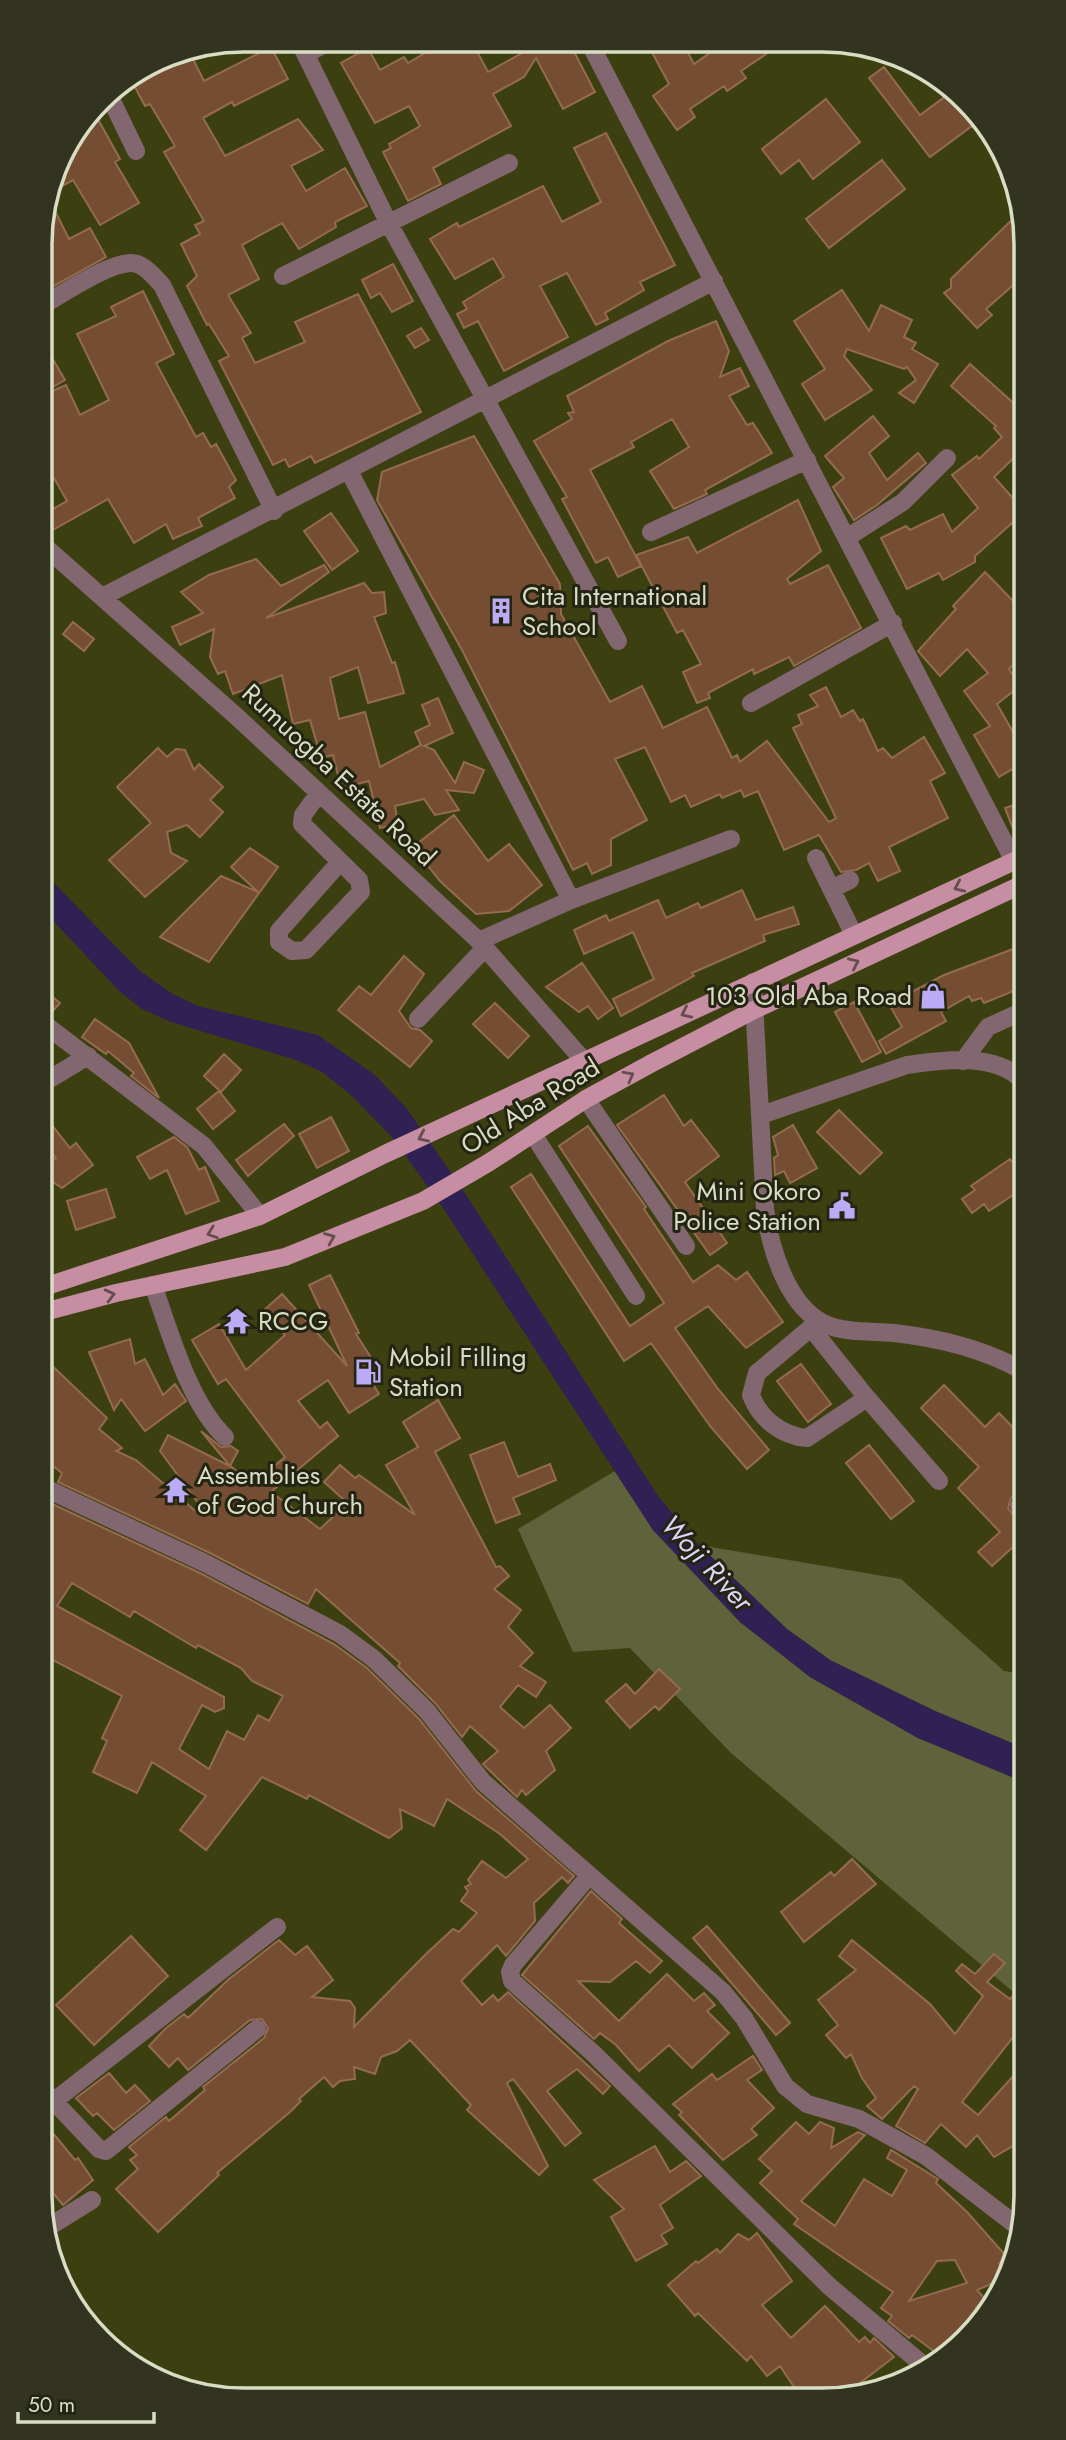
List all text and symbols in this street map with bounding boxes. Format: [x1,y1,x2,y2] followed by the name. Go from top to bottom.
[522,577,707,645] place label: Cita International School
[486,596,516,626] building icon: Cita International School
[233,675,445,875] street label: Rumuogba Estate Road
[954,879,967,893] one-way arrow
[847,958,859,972] one-way arrow
[705,977,912,1015] place label: 103 Old Aba Road
[918,981,948,1011] shop icon: 103 Old Aba Road
[681,1005,693,1019] one-way arrow
[453,1048,607,1164] street label: Old Aba Road
[622,1071,634,1084] one-way arrow
[418,1129,430,1143] one-way arrow
[673,1172,821,1240] place label: Mini Okoro Police Station
[827,1191,857,1221] public building icon: Mini Okoro Police Station
[206,1225,218,1239] one-way arrow
[323,1233,335,1247] one-way arrow
[104,1289,116,1303] one-way arrow
[258,1302,328,1340] place label: RCCG
[222,1306,252,1336] temple icon: RCCG
[389,1338,527,1406] place label: Mobil Filling Station
[353,1357,383,1387] fuel station icon: Mobil Filling Station
[197,1456,363,1524] place label: Assemblies of God Church
[161,1475,191,1505] temple icon: Assemblies of God Church
[651,1506,764,1622] water label: Woji River
[18,2380,154,2424] scale bar
[28,2390,75,2420] text: 50 m

